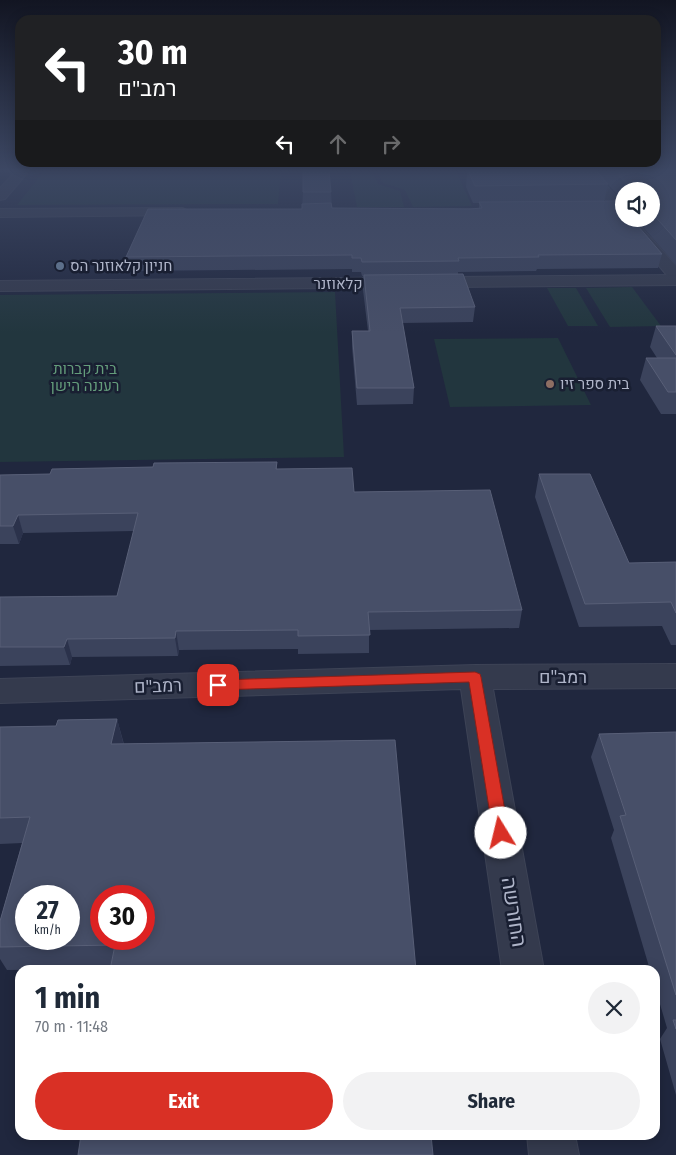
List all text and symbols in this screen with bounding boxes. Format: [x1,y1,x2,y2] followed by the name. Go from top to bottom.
[118,31,188,73] text: 30 m
[35,35,100,100] icon: left
[118,75,177,102] text: רמב"ם
[271,130,299,158] icon: left
[324,130,352,158] icon: ahead
[377,130,405,158] icon: right
[615,182,660,227] map controls
[615,182,660,227] button: sound
[70,257,172,275] place label: חניון קלאוזנר הס
[54,260,66,272] marker: חניון קלאוזנר הס
[313,275,363,293] street label: קלאוזנר
[51,360,119,395] park label: בית קברות רעננה הישן
[560,375,630,393] place label: בית ספר זיו
[544,378,556,390] marker: בית ספר זיו
[197,664,239,706] pin
[539,666,587,688] street label: רמב"ם
[204,671,232,699] icon: arrive
[134,674,182,698] street label: רמב"ם
[474,806,526,858] position arrow
[496,875,532,949] street label: החורשה
[90,885,155,950] speed limit sign: 30
[36,896,59,926] text: 27
[34,923,61,937] text: km/h
[35,980,100,1016] text: 1 min
[588,982,640,1034] button: close
[35,1017,108,1036] text: 70 m · 11:48
[35,1072,333,1130] button: Exit
[343,1072,640,1130] button: Share

